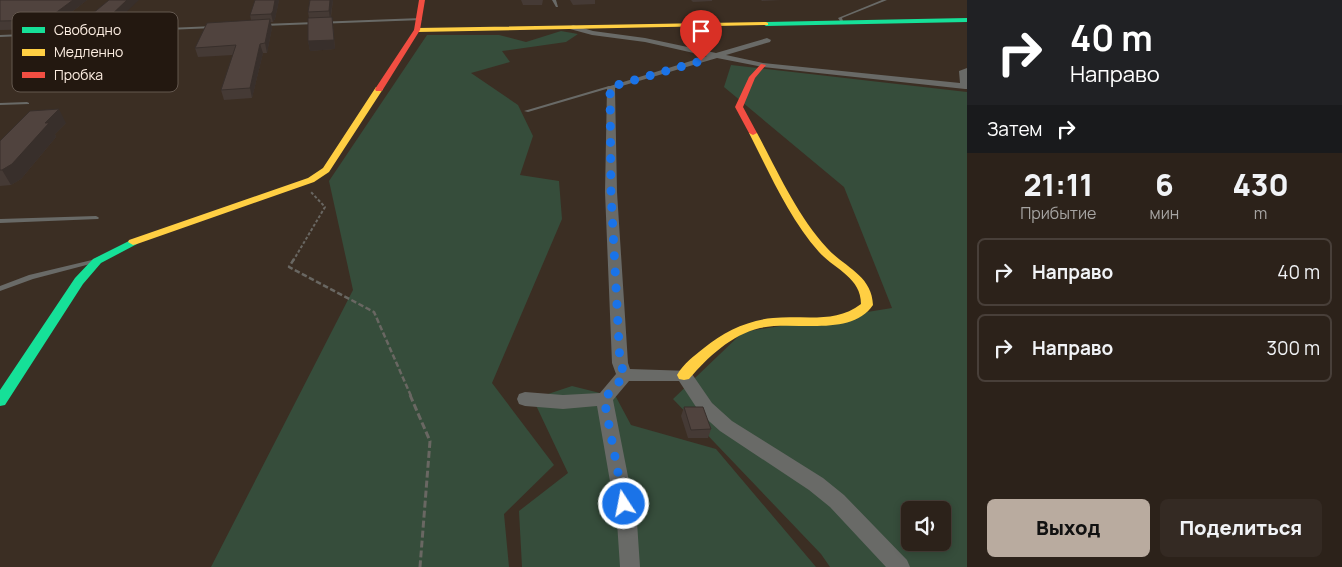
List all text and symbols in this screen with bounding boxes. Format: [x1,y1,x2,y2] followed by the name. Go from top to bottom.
[680,10,722,61] pin
[12,12,178,92] legend
[1070,14,1153,62] text: 40 m
[687,17,715,45] icon: arrive
[54,20,121,39] text: Свободно
[987,20,1052,85] icon: right
[54,42,123,61] text: Медленно
[1070,59,1160,89] text: Направо
[54,65,103,84] text: Пробка
[1052,115,1080,143] icon: right
[987,116,1042,142] text: Затем
[1023,164,1093,205] text: 21:11
[1155,164,1174,205] text: 6
[1232,164,1289,205] text: 430
[1020,202,1096,224] text: Прибытие
[1150,202,1179,224] text: мин
[1254,202,1267,224] text: m
[989,258,1017,286] icon: right
[1032,259,1113,285] text: Направо
[1277,259,1320,285] text: 40 m
[989,334,1017,362] icon: right
[1032,335,1113,361] text: Направо
[1266,335,1320,361] text: 300 m
[597,477,649,529] position arrow
[987,499,1150,557] button: Выход
[1160,499,1322,557] button: Поделиться
[901,501,951,551] map controls
[901,501,951,551] button: sound

